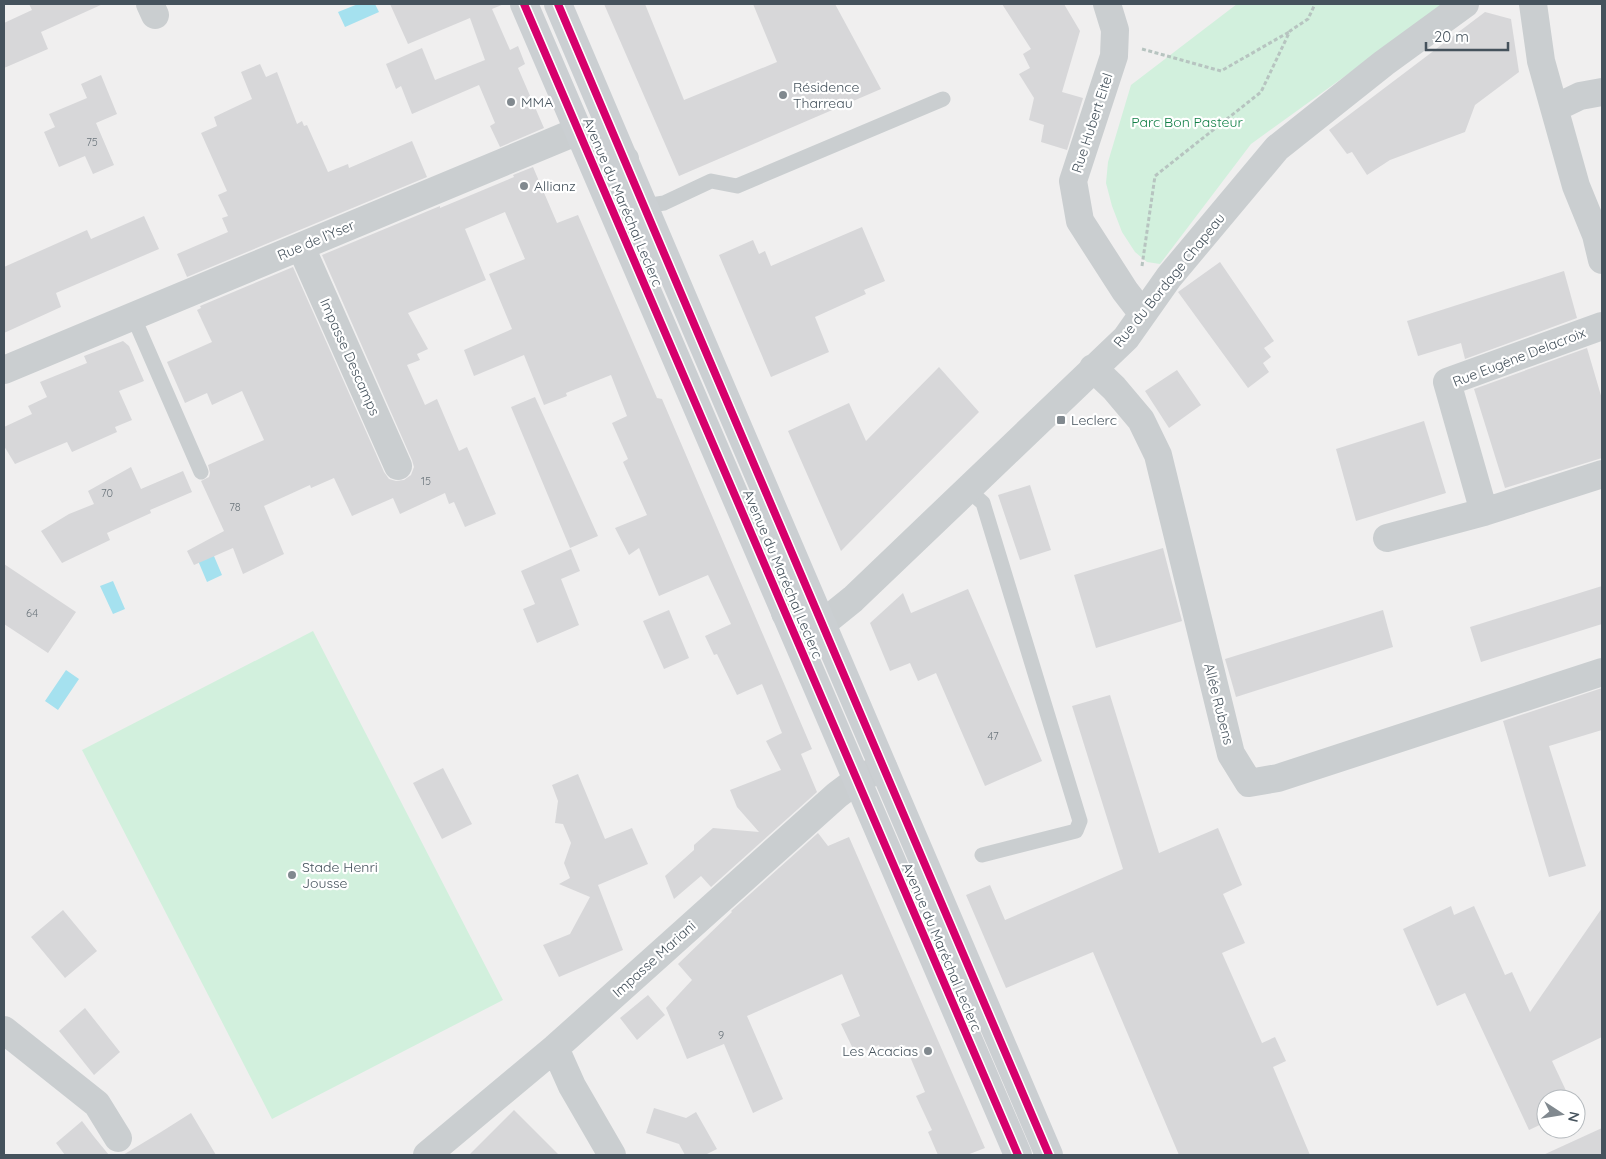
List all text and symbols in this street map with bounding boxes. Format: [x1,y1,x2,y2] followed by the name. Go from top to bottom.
[1426,20,1508,52] scale bar
[1434,27,1469,46] text: 20 m
[1067,71,1117,175] street label: Rue Hubert Eitel
[793,78,860,112] place label: Résidence Tharreau
[777,89,789,101] marker: Résidence Tharreau
[521,93,553,111] place label: MMA
[505,96,517,108] marker: MMA
[1131,113,1243,131] park label: Parc Bon Pasteur
[579,115,667,289] street label: Avenue du Maréchal Leclerc
[86,135,98,149] house number: 75
[534,177,576,195] place label: Allianz
[518,180,530,192] marker: Allianz
[1109,209,1229,351] street label: Rue du Bordage Chapeau
[275,215,358,264] street label: Rue de l’Yser
[316,296,384,418] street label: Impasse Descamps
[1450,323,1588,391] street label: Rue Eugène Delacroix
[1071,411,1117,429] place label: Leclerc
[1055,414,1067,426] marker: Leclerc
[421,474,431,488] house number: 15
[101,486,113,500] house number: 70
[739,487,827,661] street label: Avenue du Maréchal Leclerc
[229,500,241,514] house number: 78
[26,606,38,620] house number: 64
[1200,661,1238,747] street label: Allée Rubens
[987,729,999,743] house number: 47
[302,858,378,892] place label: Stade Henri Jousse
[898,860,986,1034] street label: Avenue du Maréchal Leclerc
[286,869,298,881] marker: Stade Henri Jousse
[609,917,699,1001] street label: Impasse Mariani
[718,1028,724,1042] house number: 9
[842,1042,918,1060] place label: Les Acacias
[922,1045,934,1057] marker: Les Acacias
[1536,1089,1586,1139] north arrow
[1564,1110,1584,1124] text: N

